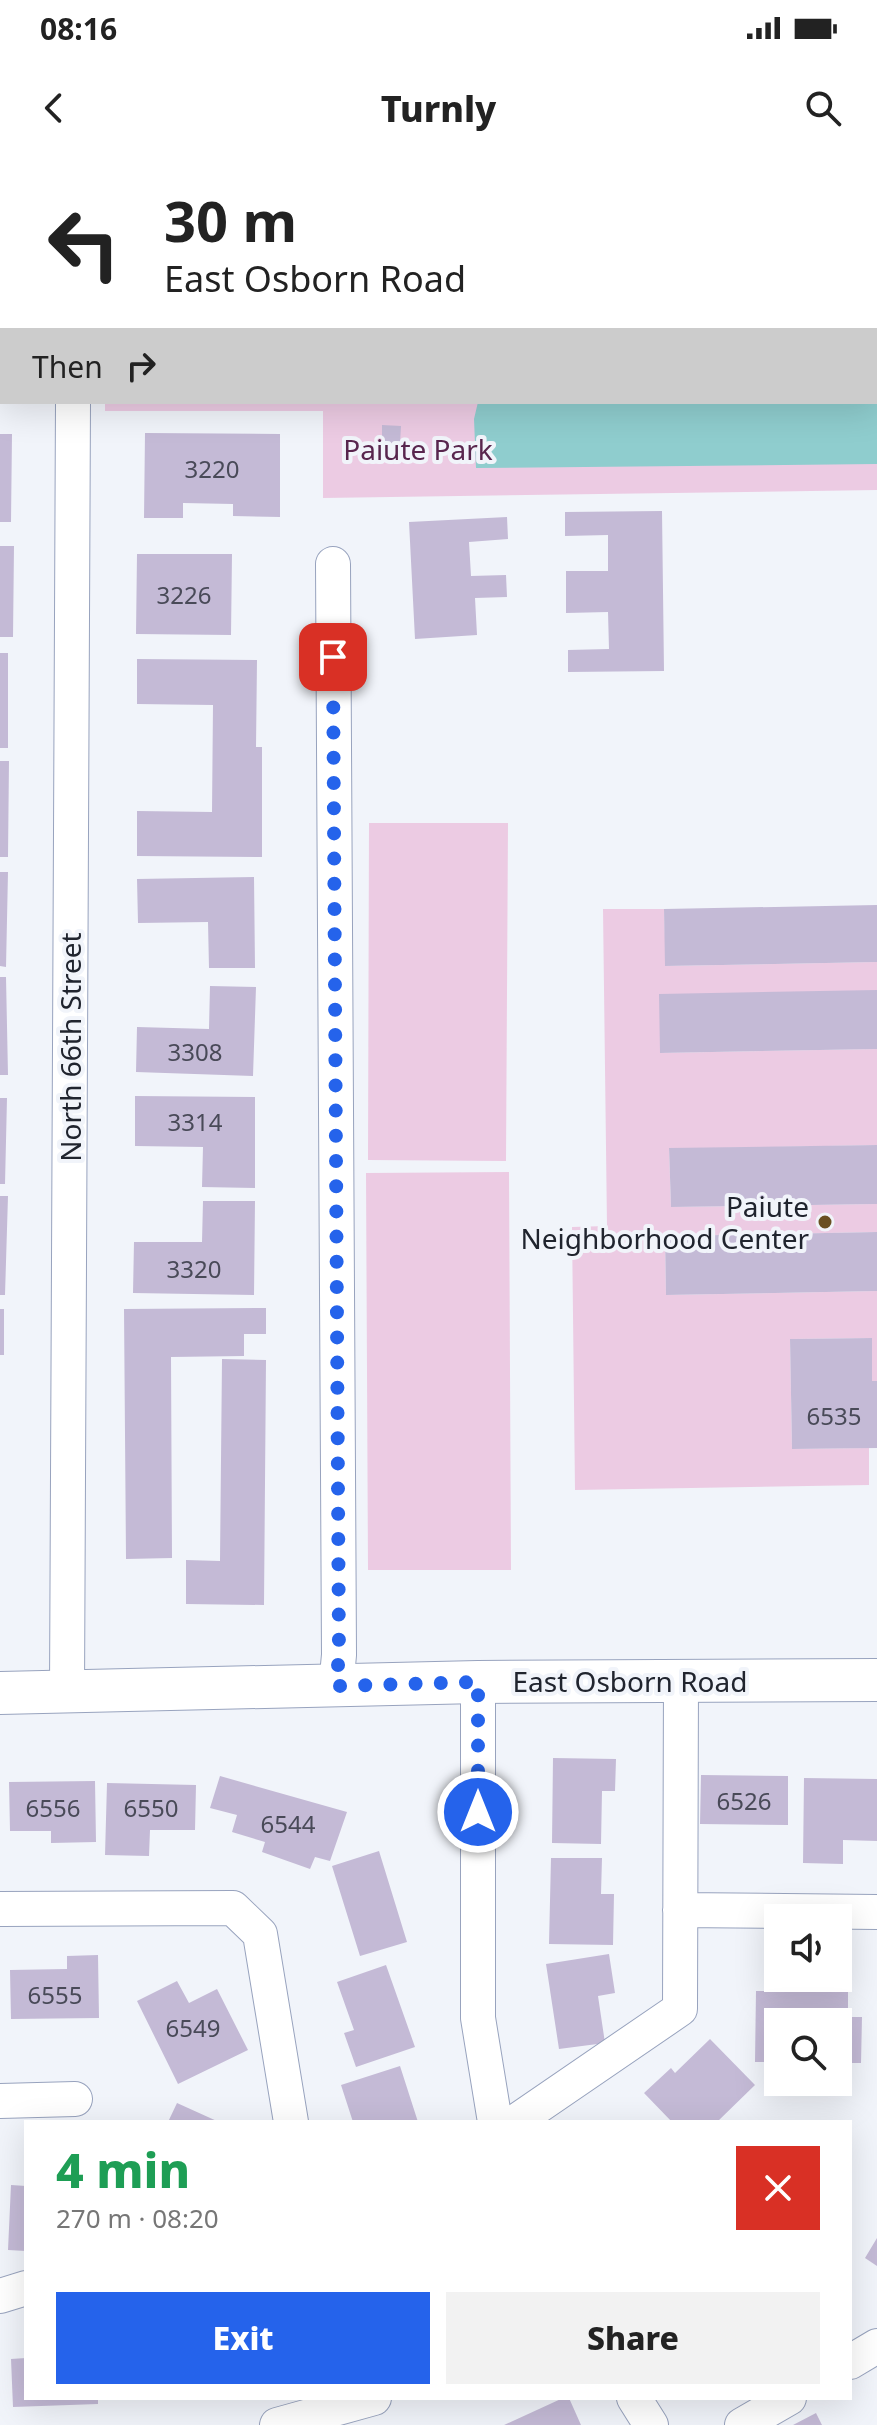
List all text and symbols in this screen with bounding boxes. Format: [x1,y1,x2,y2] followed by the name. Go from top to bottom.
[40,8,117,49] text: 08:16
[381,84,496,133] text: Turnly
[32,86,76,130] icon: back
[801,86,845,130] icon: search
[164,182,297,258] text: 30 m
[32,192,136,296] icon: left
[164,254,466,303] text: East Osborn Road
[119,344,163,388] icon: right
[32,346,103,387] text: Then
[343,430,493,468] park label: Paiute Park
[185,452,239,485] house number: 3220
[157,578,211,611] house number: 3226
[299,623,367,691] pin
[311,635,355,679] icon: arrive
[51,932,89,1162] street label: North 66th Street
[168,1035,222,1068] house number: 3308
[168,1105,223,1138] house number: 3314
[521,1187,809,1257] place label: Paiute Neighborhood Center
[816,1213,834,1231] marker: Paiute Neighborhood Center
[167,1252,221,1285] house number: 3320
[807,1399,861,1432] house number: 6535
[513,1662,747,1700] street label: East Osborn Road
[436,1770,520,1854] position arrow
[717,1784,771,1817] house number: 6526
[26,1791,80,1824] house number: 6556
[124,1791,178,1824] house number: 6550
[261,1807,316,1840] house number: 6544
[764,1904,852,2096] map controls
[764,1904,852,1992] button: sound
[28,1978,82,2011] house number: 6555
[764,2008,852,2096] button: search
[166,2011,220,2044] house number: 6549
[56,2137,190,2202] text: 4 min
[736,2146,820,2230] button: close
[56,2200,219,2236] text: 270 m · 08:20
[56,2292,430,2384] button: Exit
[446,2292,820,2384] button: Share

